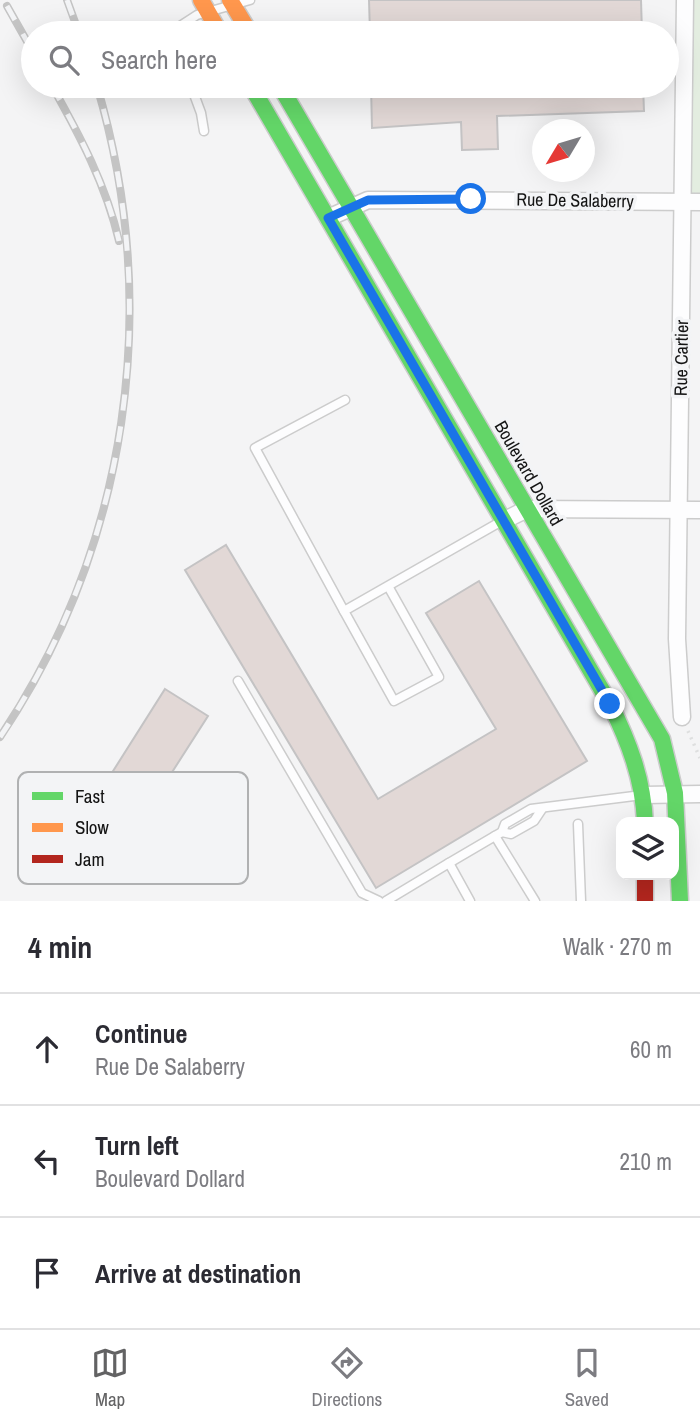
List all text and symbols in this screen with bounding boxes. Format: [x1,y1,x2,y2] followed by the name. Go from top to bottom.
[21,21,679,98] search box
[45,41,83,79] icon: search
[101,42,217,77] text: Search here
[532,119,595,182] north arrow
[455,183,486,214] route start
[516,186,634,214] street label: Rue De Salaberry
[668,320,694,396] street label: Rue Cartier
[489,416,569,530] street label: Boulevard Dollard
[594,688,625,719] route end
[18,772,248,884] legend
[75,783,105,809] text: Fast
[75,814,110,840] text: Slow
[616,817,679,880] map controls
[616,817,679,880] button: layers
[75,846,104,872] text: Jam
[28,927,92,967] text: 4 min
[563,931,672,962] text: Walk · 270 m
[95,1016,187,1051] text: Continue
[28,1030,66,1068] icon: ahead
[630,1034,672,1065] text: 60 m
[95,1051,245,1082] text: Rue De Salaberry
[95,1128,179,1163] text: Turn left
[28,1142,66,1180] icon: left
[620,1146,672,1177] text: 210 m
[95,1163,245,1194] text: Boulevard Dollard
[28,1254,66,1292] icon: arrive
[95,1256,301,1291] text: Arrive at destination
[91,1344,129,1412] tab: Map
[311,1344,382,1412] tab: Directions
[565,1344,609,1412] tab: Saved

